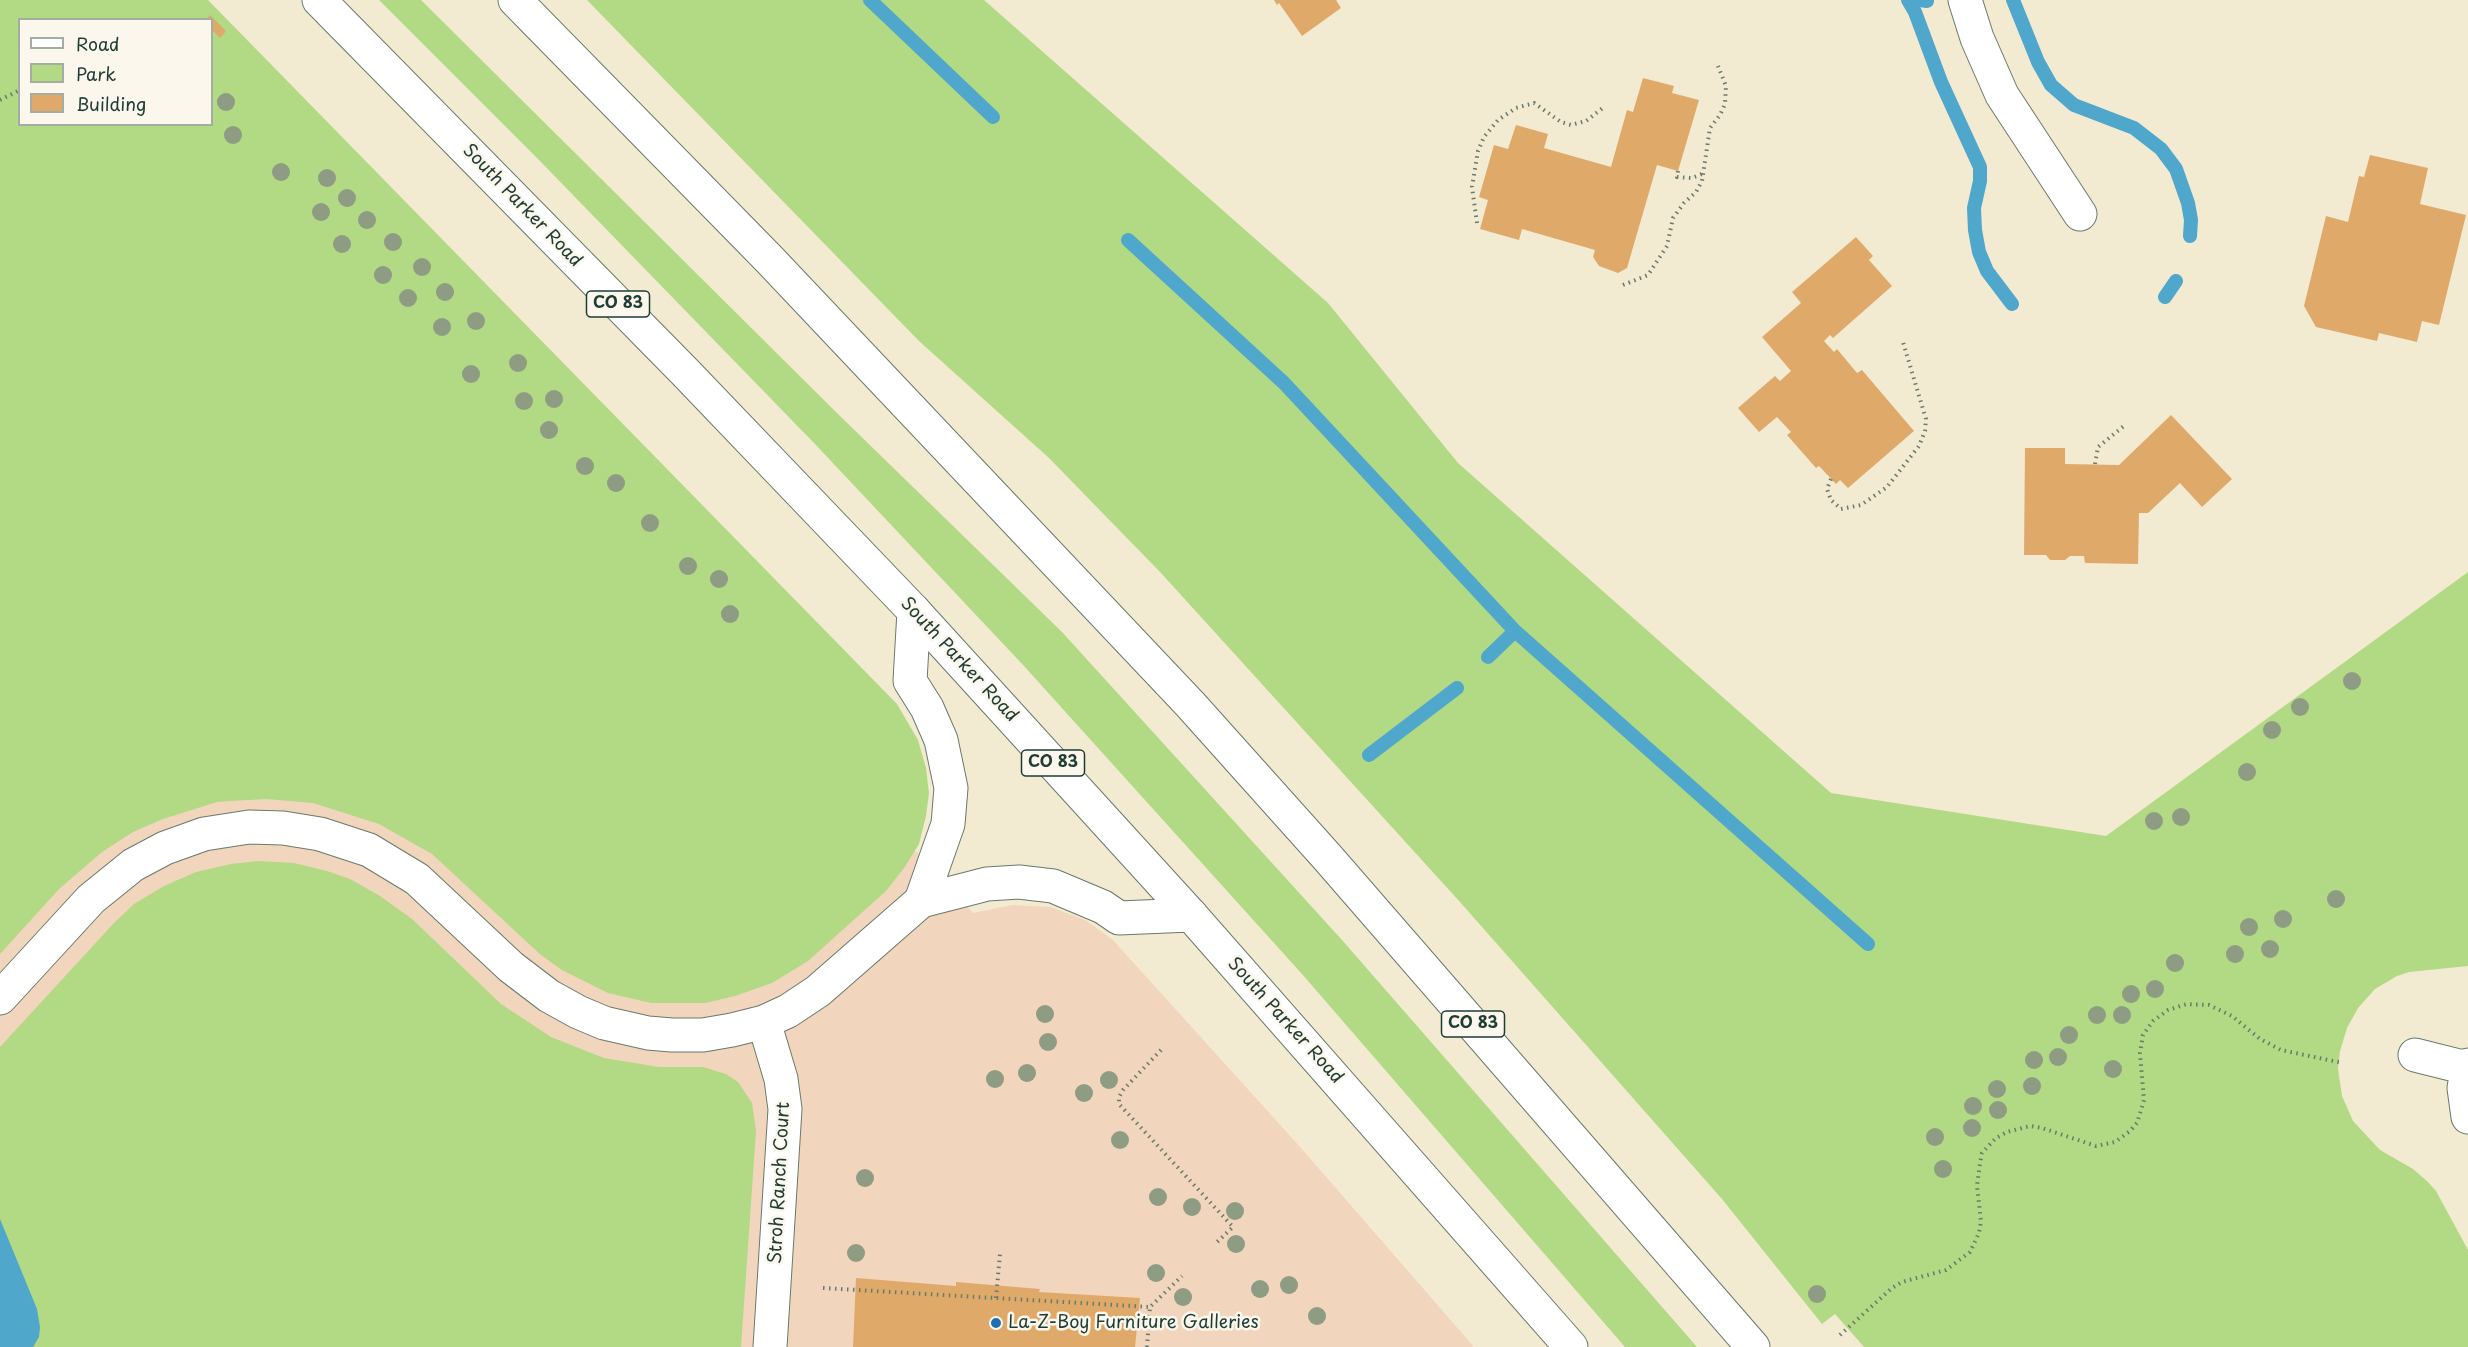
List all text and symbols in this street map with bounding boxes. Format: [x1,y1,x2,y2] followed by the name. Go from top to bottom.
[18,18,213,126] legend
[76,30,120,57] text: Road
[76,60,116,87] text: Park
[76,90,146,117] text: Building
[458,140,586,272] street label: South Parker Road
[586,291,650,317] road number: CO 83
[896,593,1022,727] street label: South Parker Road
[1022,750,1084,776] road number: CO 83
[1223,953,1347,1089] street label: South Parker Road
[1442,1011,1504,1037] road number: CO 83
[765,1101,795,1265] street label: Stroh Ranch Court
[1008,1312,1259,1334] place label: La-Z-Boy Furniture Galleries
[989,1316,1003,1330] marker: La-Z-Boy Furniture Galleries

